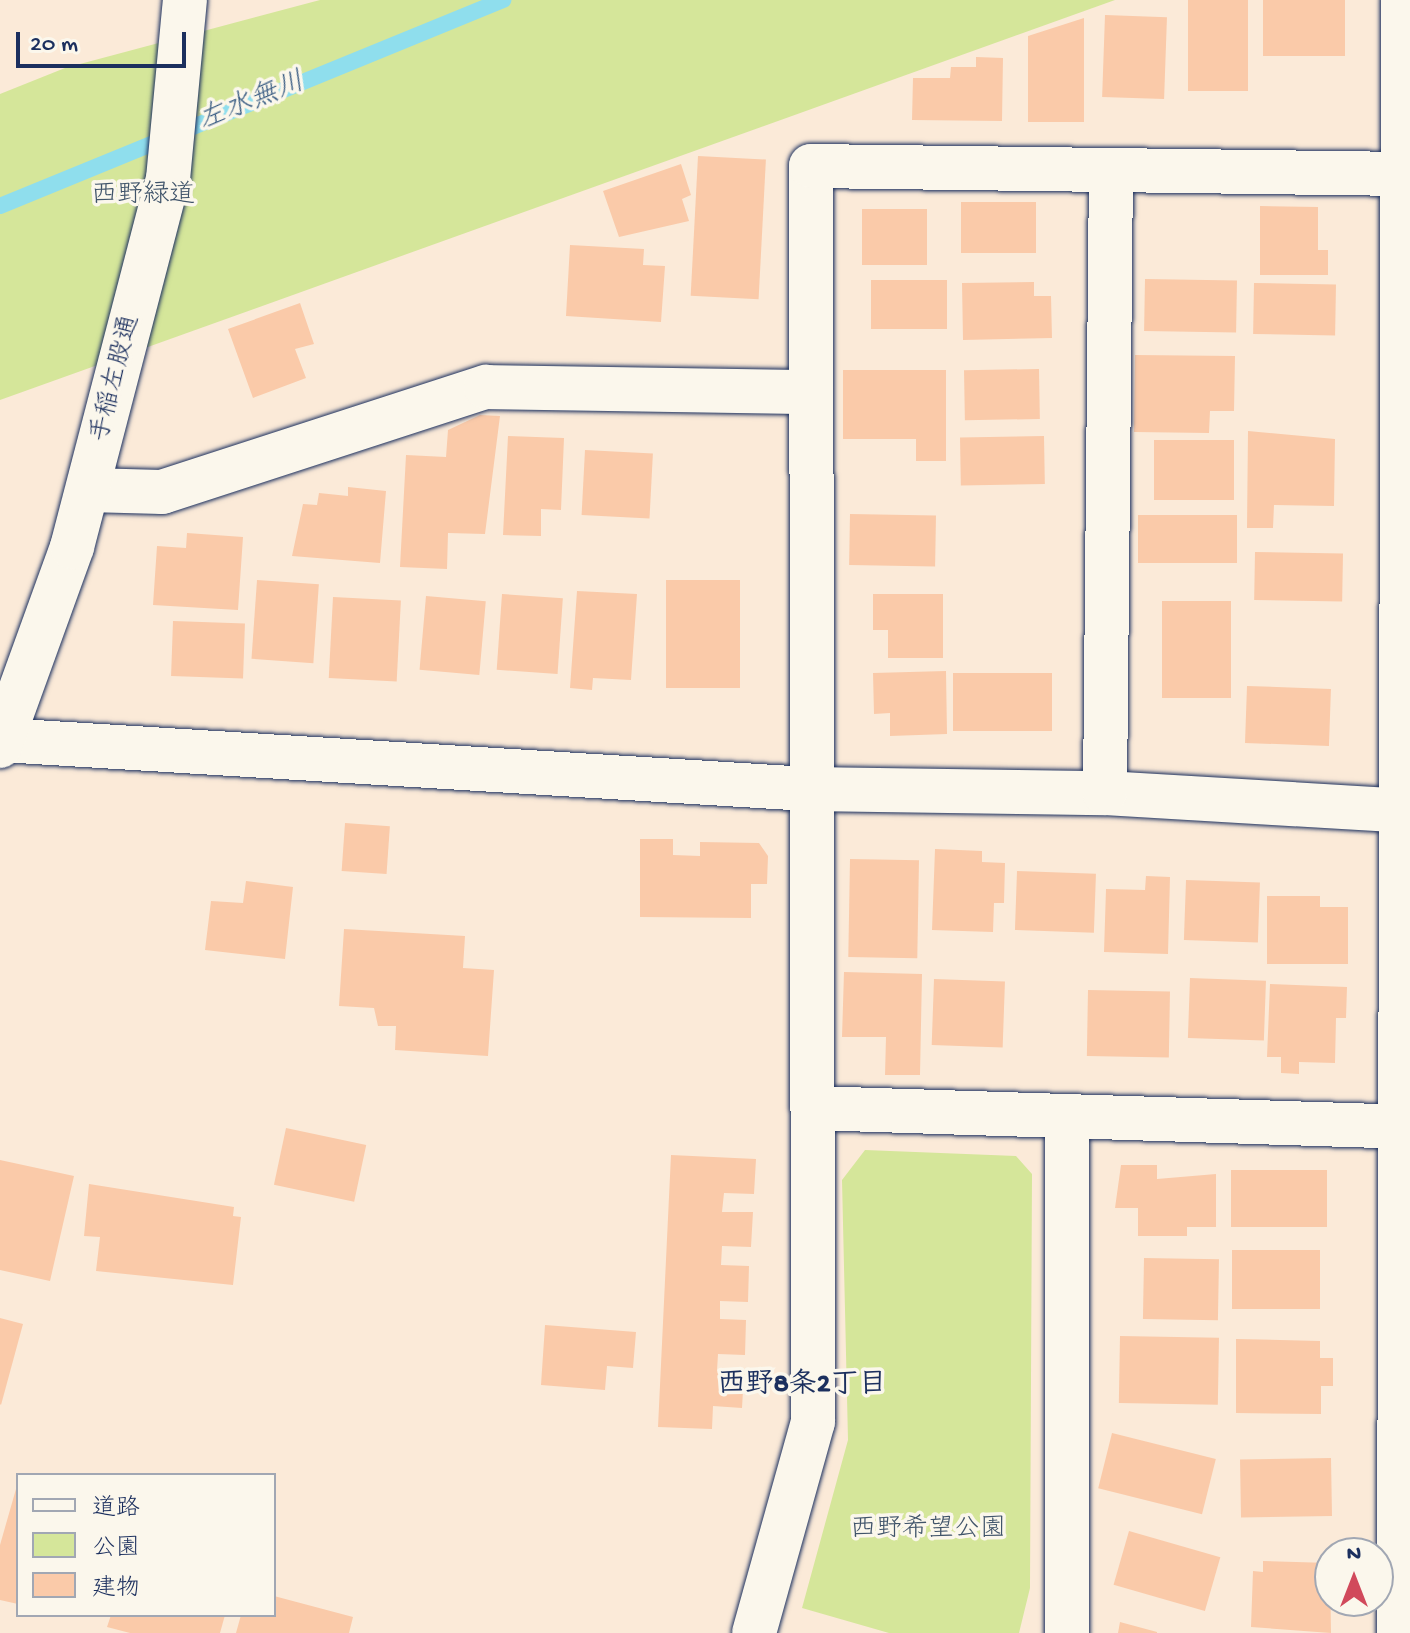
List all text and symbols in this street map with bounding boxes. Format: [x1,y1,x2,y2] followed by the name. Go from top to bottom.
[20,16,190,66] scale bar
[30,31,78,60] text: 20 m
[194,66,310,140] water label: 左水無川
[91,181,195,213] park label: 西野緑道
[86,312,148,446] street label: 手稲左股通
[717,1369,887,1403] district label: 西野8条2丁目
[16,1473,276,1617] legend
[92,1495,140,1524] text: 道路
[850,1515,1006,1547] park label: 西野希望公園
[92,1535,140,1564] text: 公園
[1314,1537,1394,1617] north arrow
[1347,1542,1361,1568] text: N
[92,1575,140,1604] text: 建物

